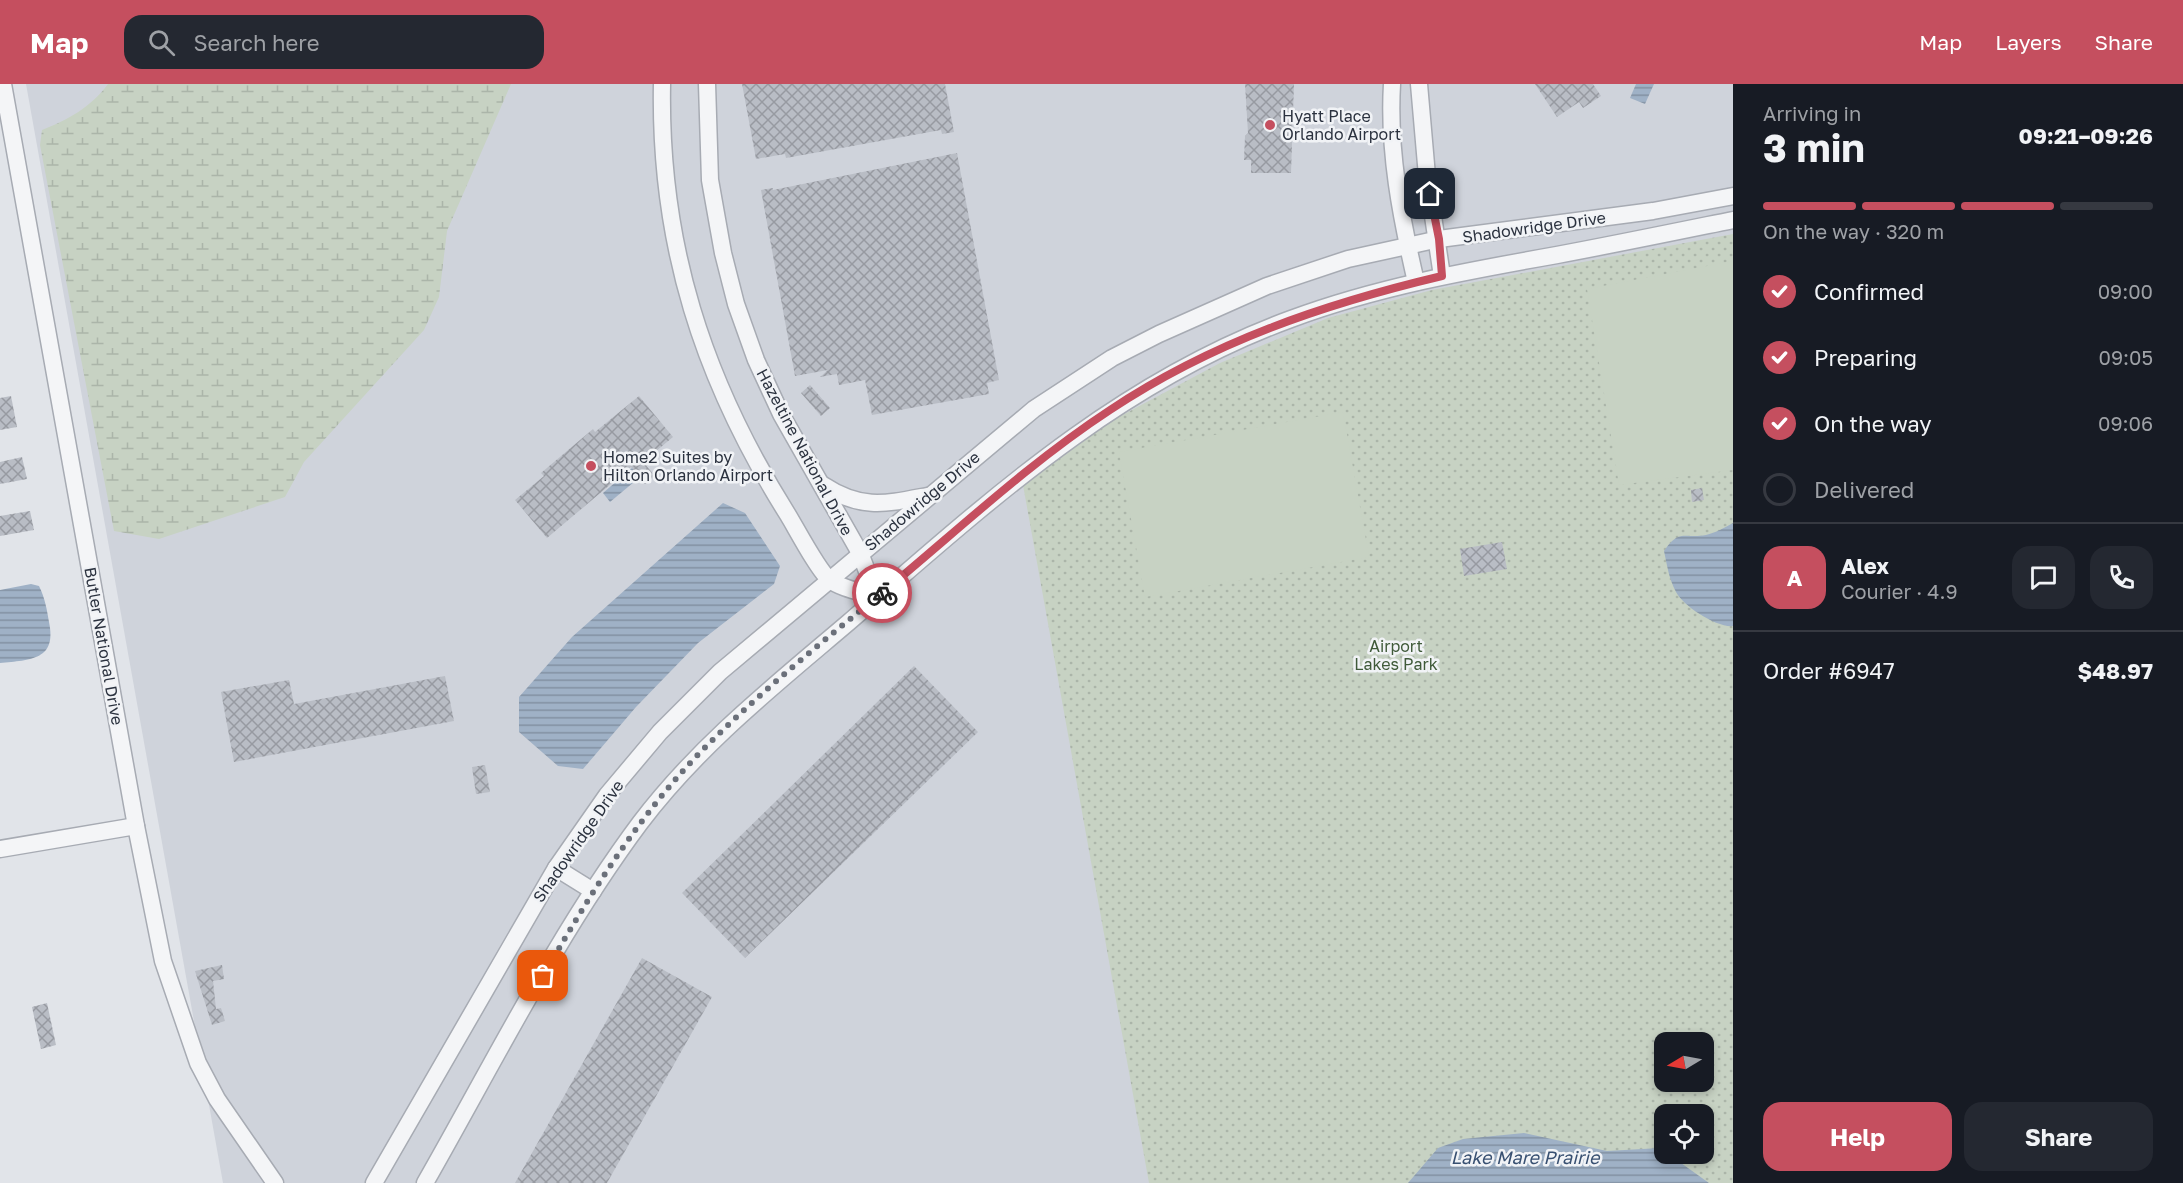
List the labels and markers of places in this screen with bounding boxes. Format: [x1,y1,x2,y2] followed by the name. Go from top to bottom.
[1282,106,1401,144] place label: Hyatt Place Orlando Airport
[1263,118,1277,132] marker: Hyatt Place Orlando Airport
[1404,168,1455,219] pin
[603,447,773,485] place label: Home2 Suites by Hilton Orlando Airport
[584,459,598,473] marker: Home2 Suites by Hilton Orlando Airport
[517,950,568,1001] pin

